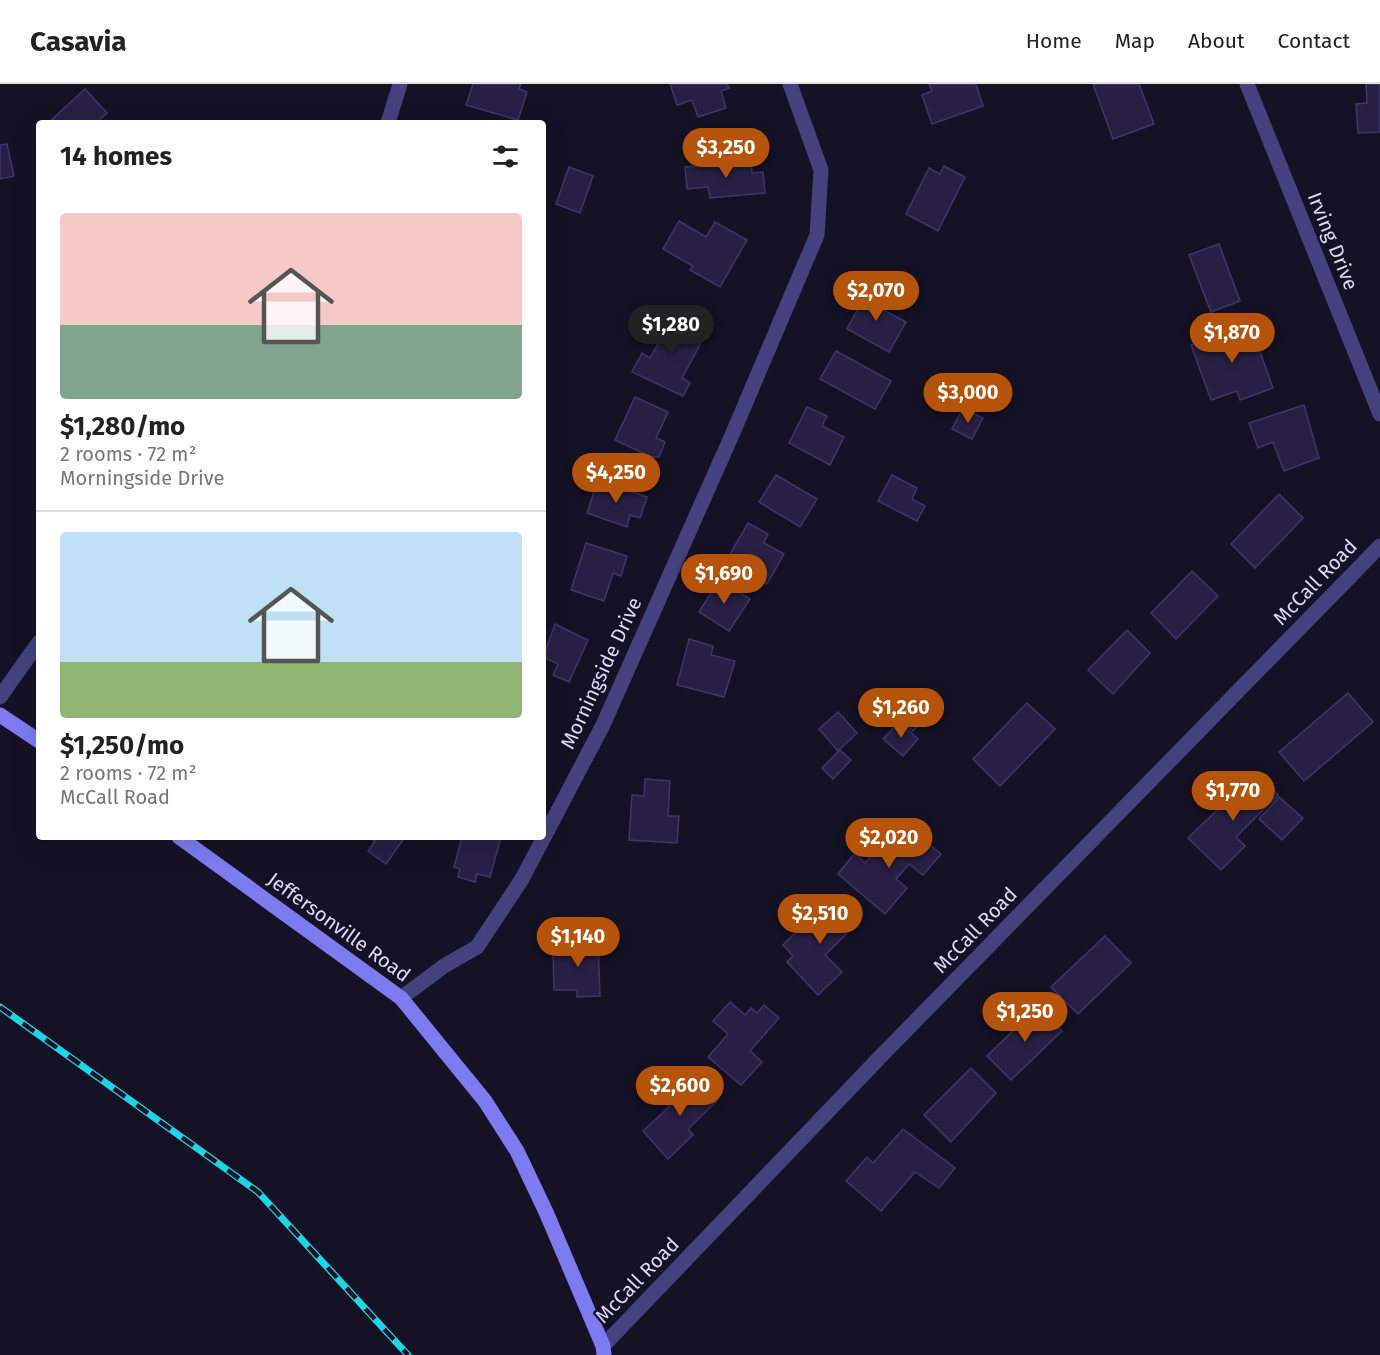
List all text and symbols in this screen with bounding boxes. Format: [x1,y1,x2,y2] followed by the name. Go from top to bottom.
[30,25,127,58] text: Casavia
[1026,28,1082,54] text: Home
[1115,28,1155,54] text: Map
[1188,28,1245,54] text: About
[1278,28,1350,54] text: Contact
[677,128,775,179] pin: $3,250
[697,135,755,159] text: $3,250
[489,140,522,173] icon: filters
[60,141,172,172] text: 14 homes
[1303,189,1363,293] street label: Irving Drive
[237,252,345,360] icon: home
[827,271,925,322] pin: $2,070
[847,278,905,302] text: $2,070
[622,305,720,356] pin: $1,280
[642,312,700,336] text: $1,280
[1183,313,1281,364] pin: $1,870
[1204,320,1260,344] text: $1,870
[919,373,1017,424] pin: $3,000
[938,380,999,404] text: $3,000
[60,411,185,442] text: $1,280/mo
[60,442,196,466] text: 2 rooms · 72 m²
[567,453,665,504] pin: $4,250
[586,460,646,484] text: $4,250
[60,466,224,490] text: Morningside Drive
[1268,534,1362,630] street label: McCall Road
[675,554,773,605] pin: $1,690
[695,561,753,585] text: $1,690
[237,571,345,679] icon: home
[555,593,647,753] street label: Morningside Drive
[852,688,950,739] pin: $1,260
[872,695,930,719] text: $1,260
[60,730,184,761] text: $1,250/mo
[60,761,196,785] text: 2 rooms · 72 m²
[1184,771,1282,822] pin: $1,770
[1206,778,1260,802] text: $1,770
[60,785,170,809] text: McCall Road
[840,818,938,869] pin: $2,020
[859,825,919,849] text: $2,020
[263,867,415,987] street label: Jeffersonville Road
[928,882,1022,978] street label: McCall Road
[771,894,869,945] pin: $2,510
[792,901,848,925] text: $2,510
[529,917,627,968] pin: $1,140
[551,924,605,948] text: $1,140
[976,992,1074,1043] pin: $1,250
[996,999,1054,1023] text: $1,250
[631,1066,729,1117] pin: $2,600
[650,1073,710,1097] text: $2,600
[590,1232,684,1328] street label: McCall Road

